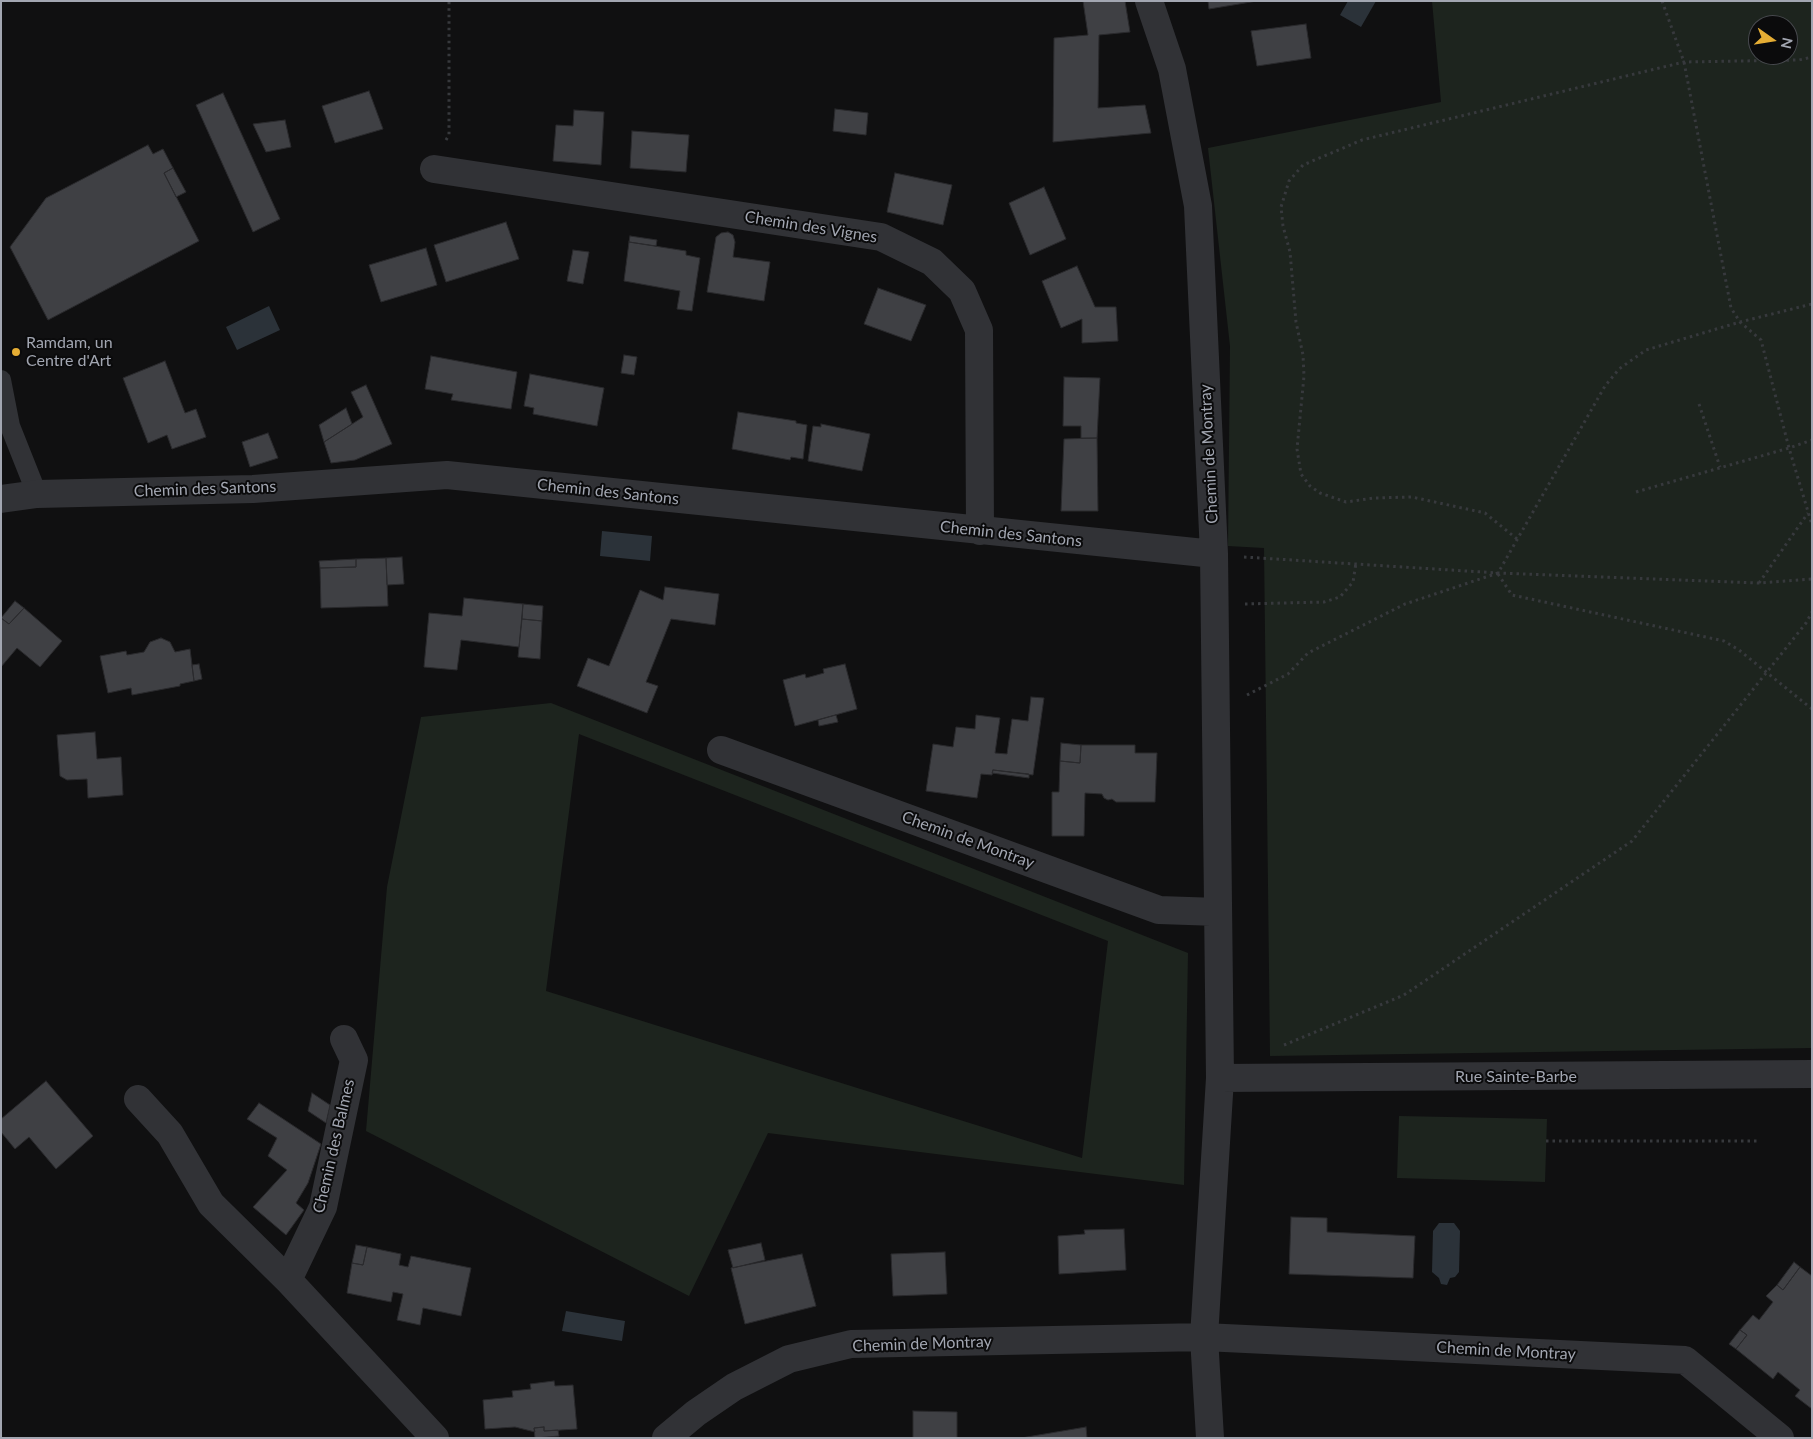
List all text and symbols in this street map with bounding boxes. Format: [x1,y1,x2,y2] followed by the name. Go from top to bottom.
[1748,15,1798,65] north arrow
[1778,36,1797,50] text: N
[743,207,879,247] street label: Chemin des Vignes
[26,333,113,371] place label: Ramdam, un Centre d'Art
[10,346,22,358] marker: Ramdam, un Centre d'Art
[1196,384,1222,524] street label: Chemin de Montray
[536,475,680,509] street label: Chemin des Santons
[133,477,277,501] street label: Chemin des Santons
[939,517,1083,551] street label: Chemin des Santons
[899,807,1037,873] street label: Chemin de Montray
[1455,1067,1577,1087] street label: Rue Sainte-Barbe
[309,1077,359,1215] street label: Chemin des Balmes
[852,1332,992,1356] street label: Chemin de Montray
[1436,1338,1576,1364] street label: Chemin de Montray

